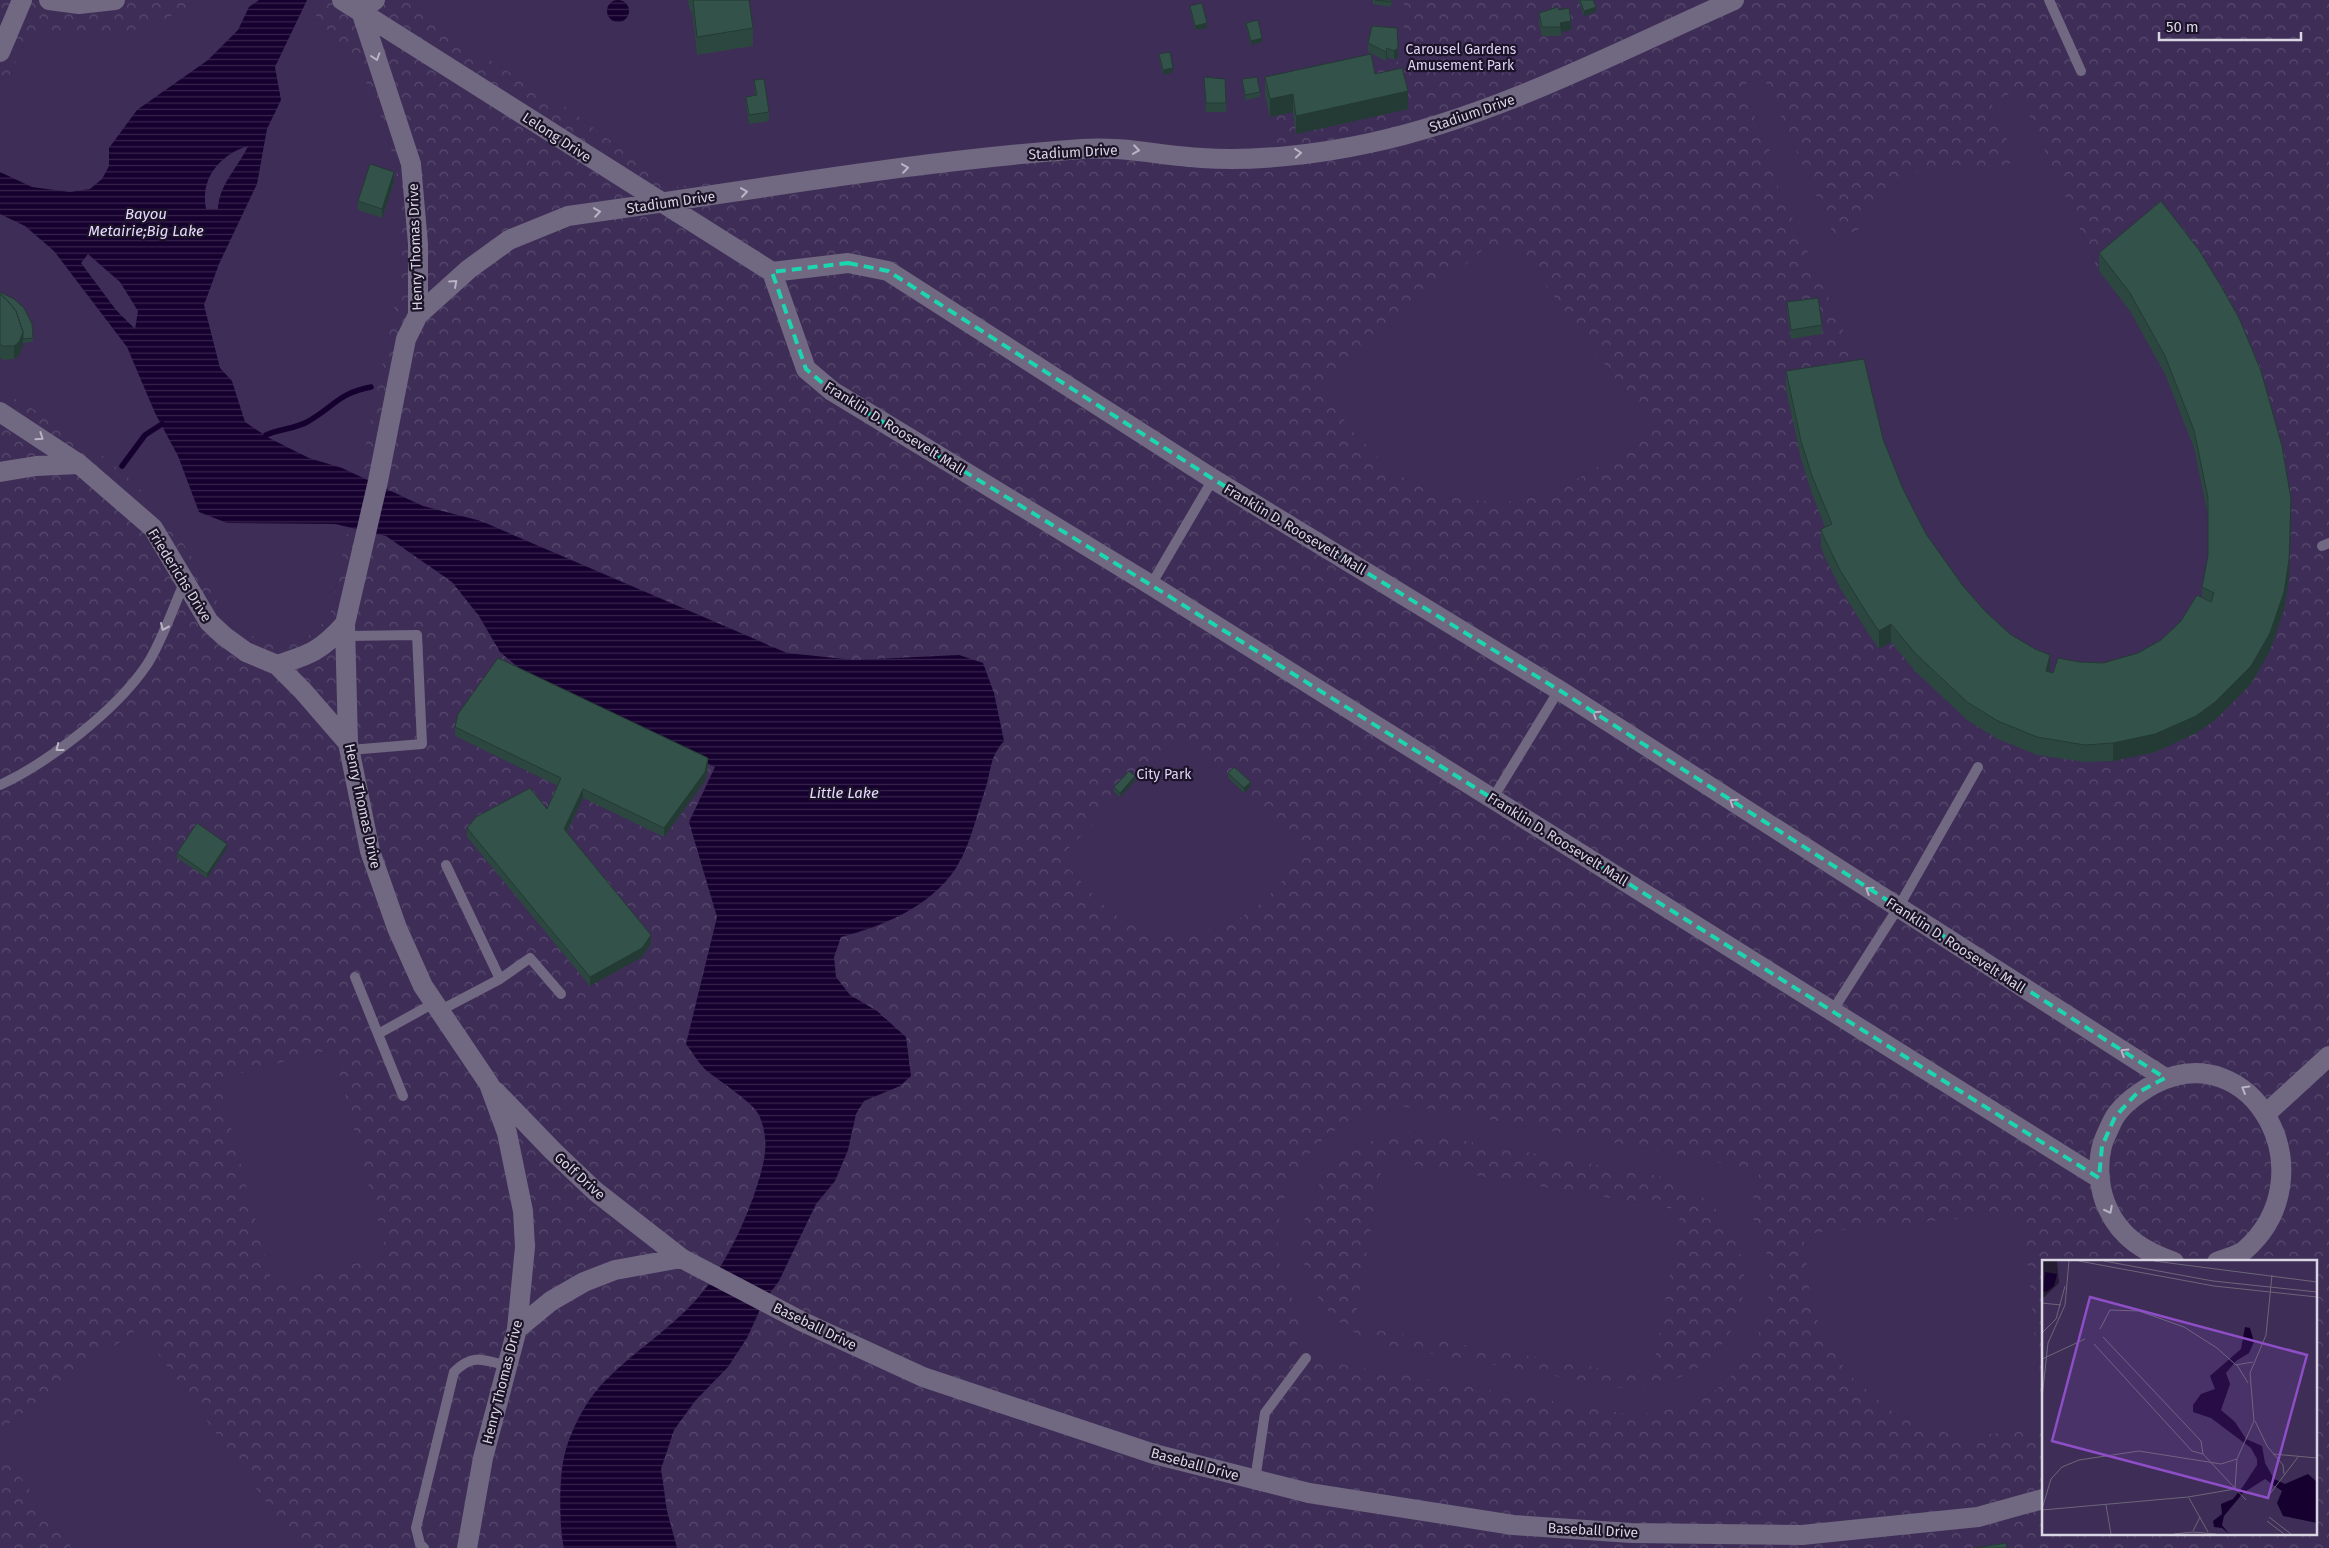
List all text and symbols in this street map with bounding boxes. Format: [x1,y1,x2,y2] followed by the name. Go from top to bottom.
[2159,10,2302,42] scale bar
[2166,18,2199,36] text: 50 m
[1406,41,1517,74] park label: Carousel Gardens Amusement Park
[371,52,381,61] one-way arrow
[1427,91,1517,136] street label: Stadium Drive
[519,109,594,166] street label: Lelong Drive
[1028,142,1118,163] street label: Stadium Drive
[1132,144,1140,155] one-way arrow
[1294,148,1302,159] one-way arrow
[900,164,909,174] one-way arrow
[405,183,426,311] street label: Henry Thomas Drive
[739,187,748,197] one-way arrow
[626,188,716,217] street label: Stadium Drive
[88,205,204,240] water label: Bayou Metairie;Big Lake
[593,207,601,218] one-way arrow
[449,279,458,288] one-way arrow
[821,378,968,479] street label: Franklin D. Roosevelt Mall
[34,431,43,440] one-way arrow
[1221,480,1369,579] street label: Franklin D. Roosevelt Mall
[144,526,215,625] street label: Friederichs Drive
[160,622,171,631] one-way arrow
[1592,711,1602,720] one-way arrow
[56,742,65,751] one-way arrow
[341,742,384,870] street label: Henry Thomas Drive
[1137,766,1192,783] park label: City Park
[809,784,879,802] water label: Little Lake
[1484,789,1631,890] street label: Franklin D. Roosevelt Mall
[1729,798,1738,808] one-way arrow
[1866,886,1875,896] one-way arrow
[1883,894,2029,997] street label: Franklin D. Roosevelt Mall
[2121,1049,2130,1059] one-way arrow
[2241,1085,2250,1095] one-way arrow
[551,1149,609,1204] street label: Golf Drive
[2103,1205,2113,1214] one-way arrow
[2042,1260,2316,1536] inset map
[770,1299,859,1354] street label: Baseball Drive
[479,1318,526,1446] street label: Henry Thomas Drive
[1149,1445,1241,1484] street label: Baseball Drive
[1547,1520,1639,1541] street label: Baseball Drive

